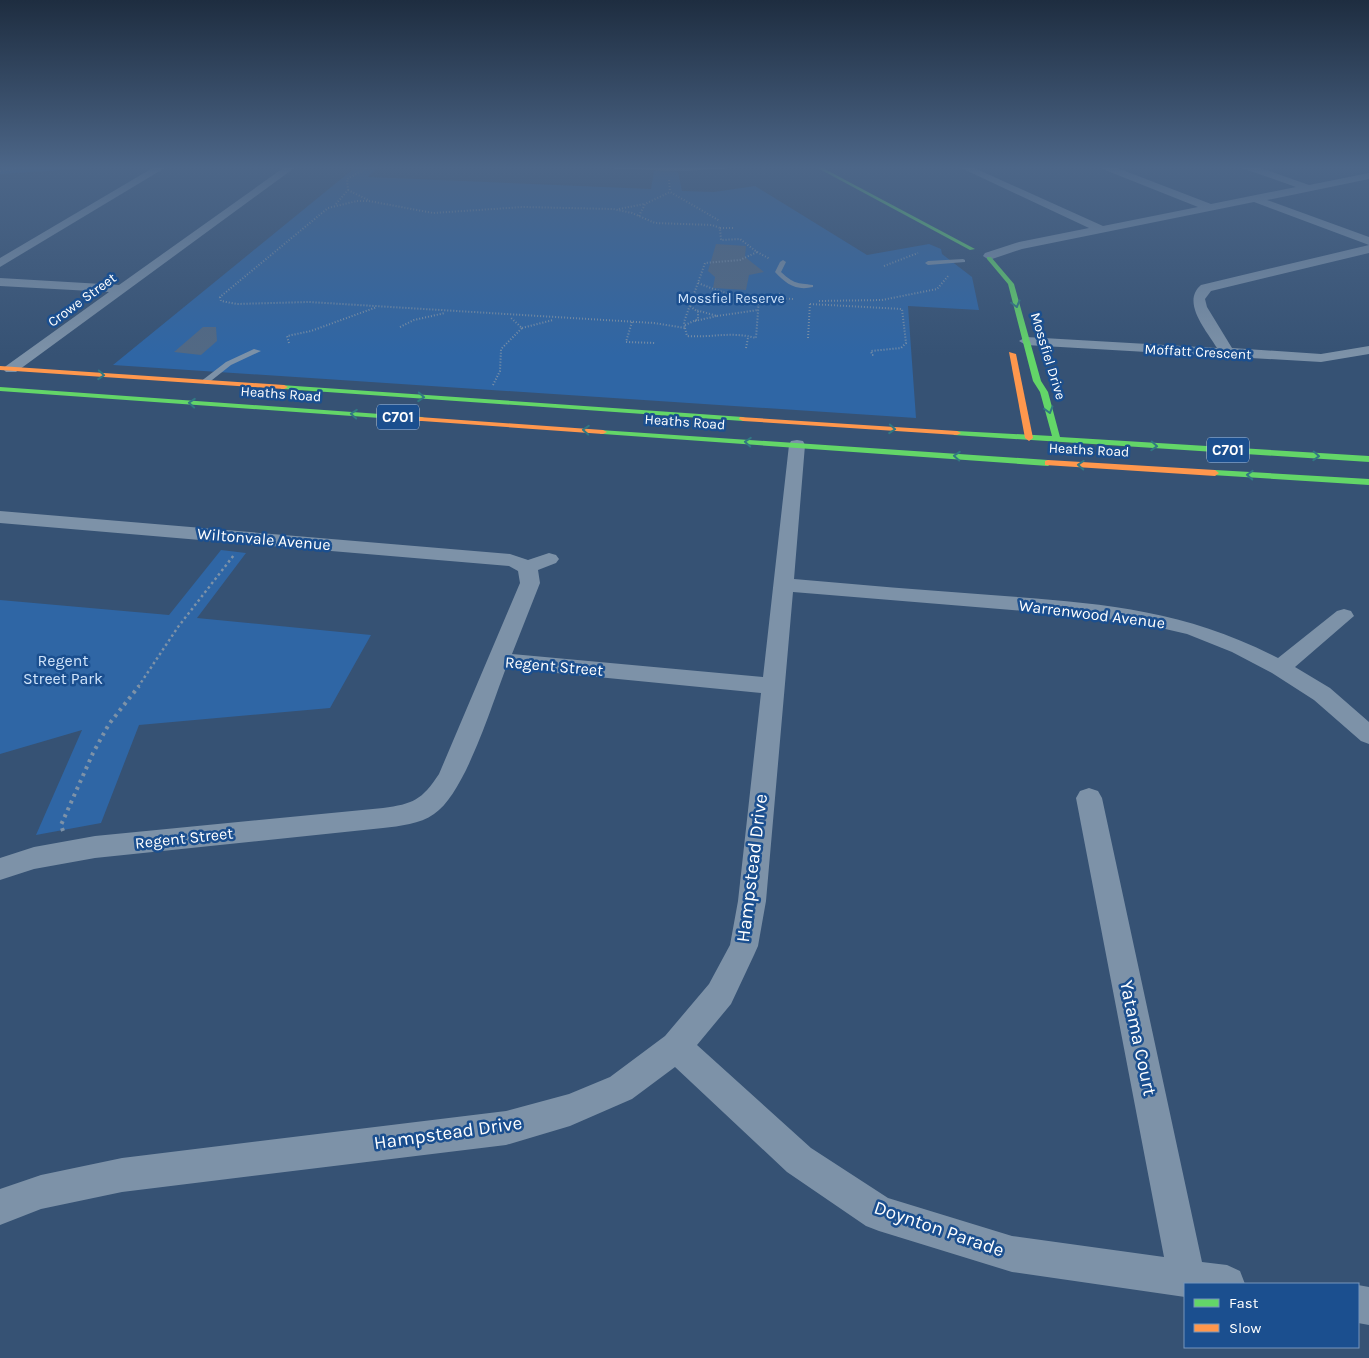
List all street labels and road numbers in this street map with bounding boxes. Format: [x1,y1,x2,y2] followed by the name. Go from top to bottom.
[44,269,120,331] street label: Crowe Street
[1027,310,1069,402] street label: Mossfiel Drive
[1144,341,1252,363] street label: Moffatt Crescent
[240,383,322,405] street label: Heaths Road
[377,404,419,430] road number: C701
[644,411,726,433] street label: Heaths Road
[1207,438,1249,462] road number: C701
[1048,439,1130,461] street label: Heaths Road
[196,524,332,554] street label: Wiltonvale Avenue
[1018,596,1166,632] street label: Warrenwood Avenue
[504,652,604,680] street label: Regent Street
[732,792,772,944] street label: Hampstead Drive
[134,823,234,853] street label: Regent Street
[1115,978,1161,1098] street label: Yatama Court
[372,1112,524,1154] street label: Hampstead Drive
[871,1196,1007,1262] street label: Doynton Parade

